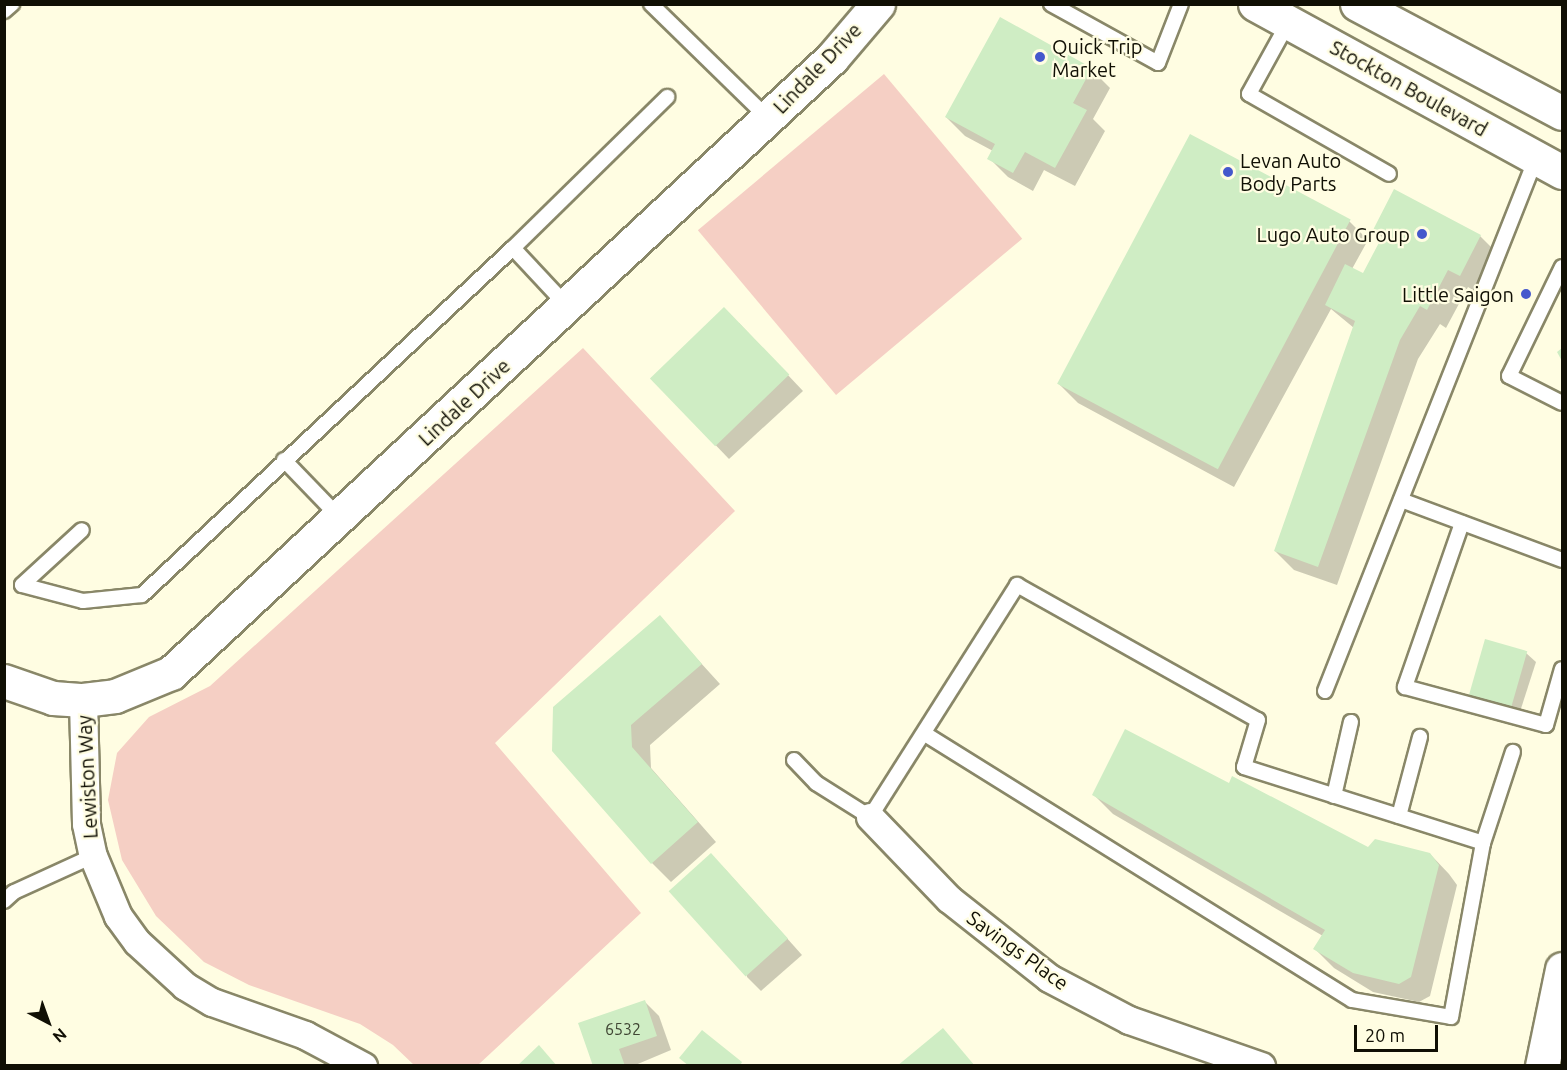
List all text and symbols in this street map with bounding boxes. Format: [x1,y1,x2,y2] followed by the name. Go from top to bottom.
[768,18,866,118] street label: Lindale Drive
[1052,34,1142,81] place label: Quick Trip Market
[1326,35,1492,141] street label: Stockton Boulevard
[1033,50,1047,64] marker: Quick Trip Market
[1240,148,1341,195] place label: Levan Auto Body Parts
[1221,165,1235,179] marker: Levan Auto Body Parts
[1256,222,1410,246] place label: Lugo Auto Group
[1415,227,1429,241] marker: Lugo Auto Group
[1402,282,1514,306] place label: Little Saigon
[1519,287,1533,301] marker: Little Saigon
[413,353,515,451] street label: Lindale Drive
[72,715,102,839] street label: Lewiston Way
[963,905,1073,995] street label: Savings Place
[18,992,78,1052] north arrow
[1357,1013,1441,1051] scale bar
[605,1019,641,1039] house number: 6532
[49,1025,70,1046] text: N
[1365,1025,1405,1045] text: 20 m

